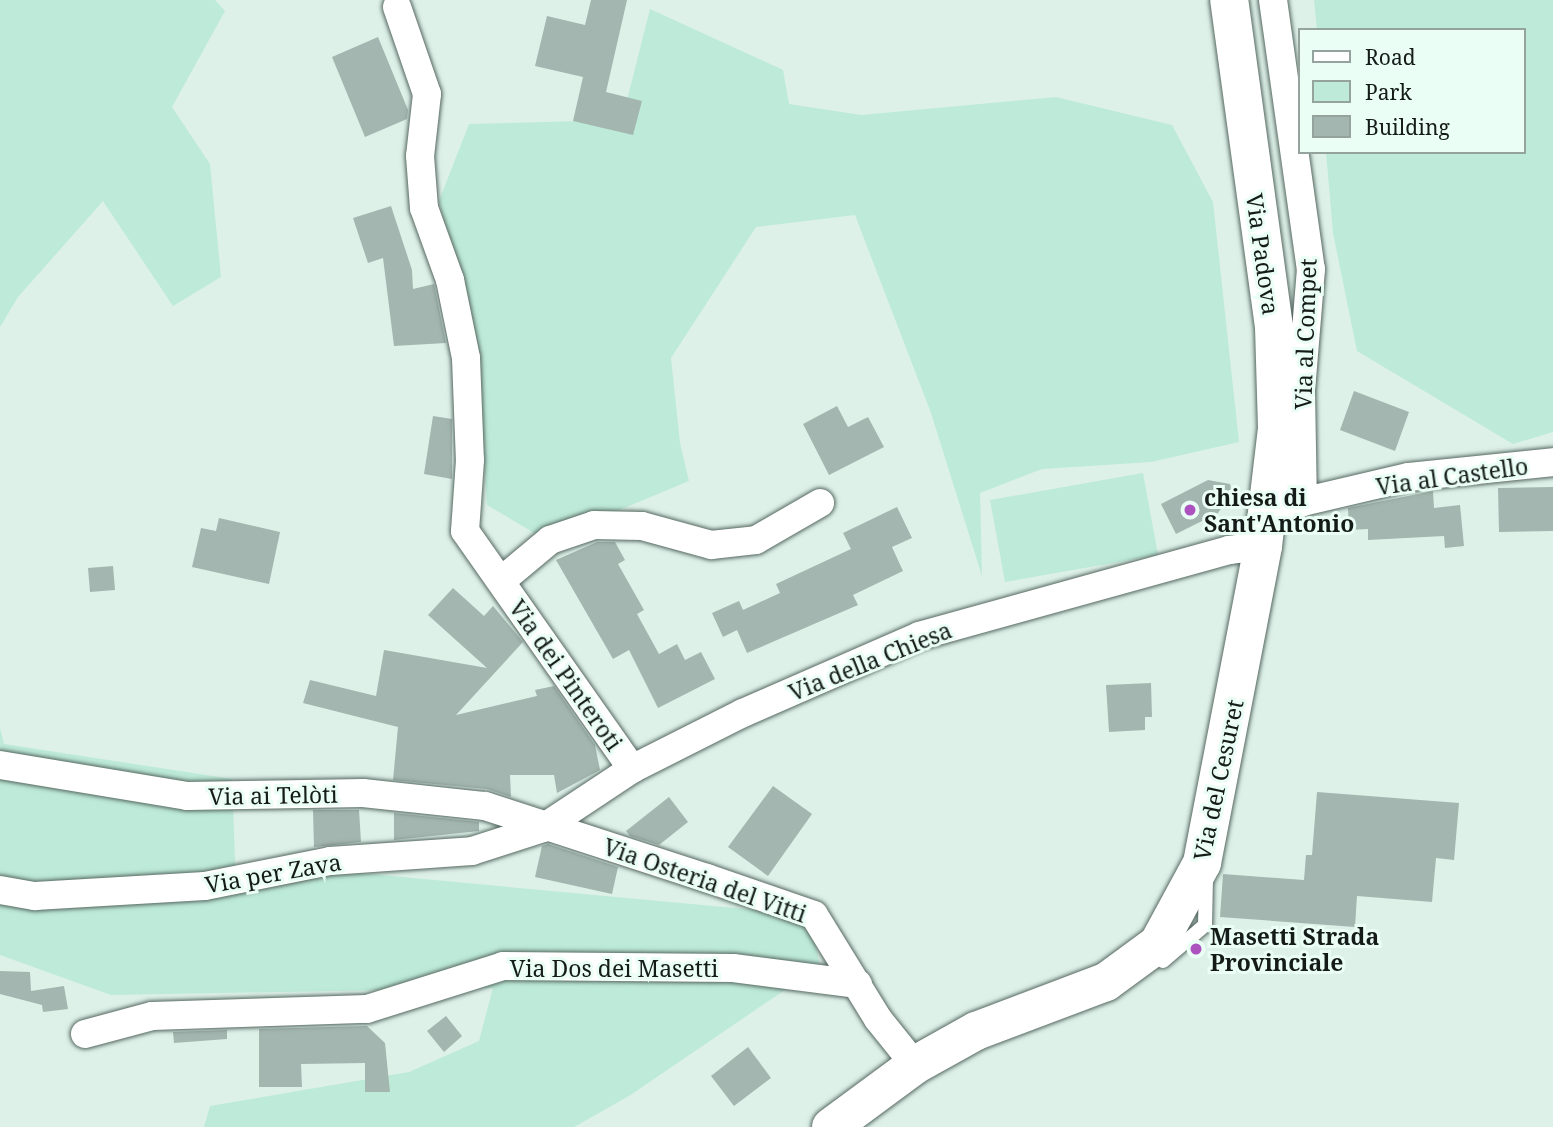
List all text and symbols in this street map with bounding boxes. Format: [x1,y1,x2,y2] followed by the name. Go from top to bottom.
[1298,28,1525,154] legend
[1365,43,1416,71] text: Road
[1365,78,1412,106] text: Park
[1365,113,1450,141] text: Building
[1241,192,1285,316] street label: Via Padova
[1289,258,1321,410] street label: Via al Compet
[1374,452,1530,500] street label: Via al Castello
[1204,483,1354,537] place label: chiesa di Sant'Antonio
[1182,502,1198,518] marker: chiesa di Sant'Antonio
[504,594,628,756] street label: Via dei Pinteroti
[785,616,955,706] street label: Via della Chiesa
[1187,697,1249,863] street label: Via del Cesuret
[208,780,338,810] street label: Via ai Telòti
[600,832,810,928] street label: Via Osteria del Vitti
[203,847,343,899] street label: Via per Zava
[1210,922,1379,976] place label: Masetti Strada Provinciale
[1188,941,1204,957] marker: Masetti Strada Provinciale
[510,954,718,982] street label: Via Dos dei Masetti

